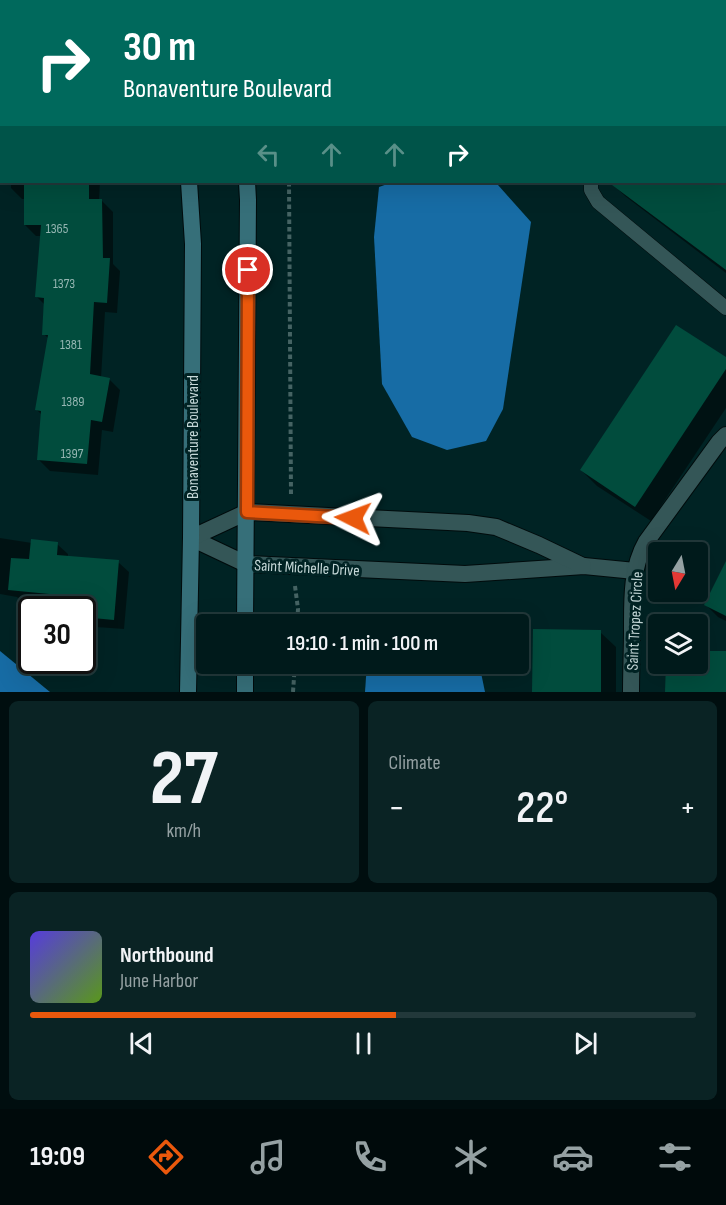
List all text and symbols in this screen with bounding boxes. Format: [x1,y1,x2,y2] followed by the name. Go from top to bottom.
[123,22,196,73] text: 30 m
[24,24,102,102] icon: right
[123,73,332,105] text: Bonaventure Boulevard
[252,138,285,171] icon: left
[315,138,348,171] icon: ahead
[378,138,411,171] icon: ahead
[441,138,474,171] icon: right
[46,220,69,237] house number: 1365
[222,244,273,295] pin
[231,253,264,286] icon: arrive
[53,275,75,292] house number: 1373
[60,336,82,353] house number: 1381
[184,375,203,499] street label: Bonaventure Boulevard
[61,393,85,410] house number: 1389
[61,445,84,462] house number: 1397
[321,486,385,550] position arrow
[648,542,708,602] north arrow
[648,542,708,674] map controls
[254,556,360,581] street label: Saint Michelle Drive
[623,571,648,671] street label: Saint Tropez Circle
[18,596,96,674] speed limit sign: 30
[648,614,708,674] button: layers
[287,630,438,657] text: 19:10 · 1 min · 100 m
[150,733,218,826] text: 27
[389,751,441,775] text: Climate
[516,781,568,836] text: 22°
[389,788,405,828] text: −
[680,788,696,828] text: +
[166,819,201,843] text: km/h
[120,942,214,969] text: Northbound
[120,969,198,993] text: June Harbor
[125,1027,158,1060] icon: previous
[347,1027,380,1060] icon: pause
[569,1027,602,1060] icon: next
[145,1136,187,1178] icon: directions
[247,1136,289,1178] icon: music
[349,1136,391,1178] icon: phone
[450,1136,492,1178] icon: climate
[552,1136,594,1178] icon: car
[654,1136,696,1178] icon: filters
[30,1141,85,1173] text: 19:09

